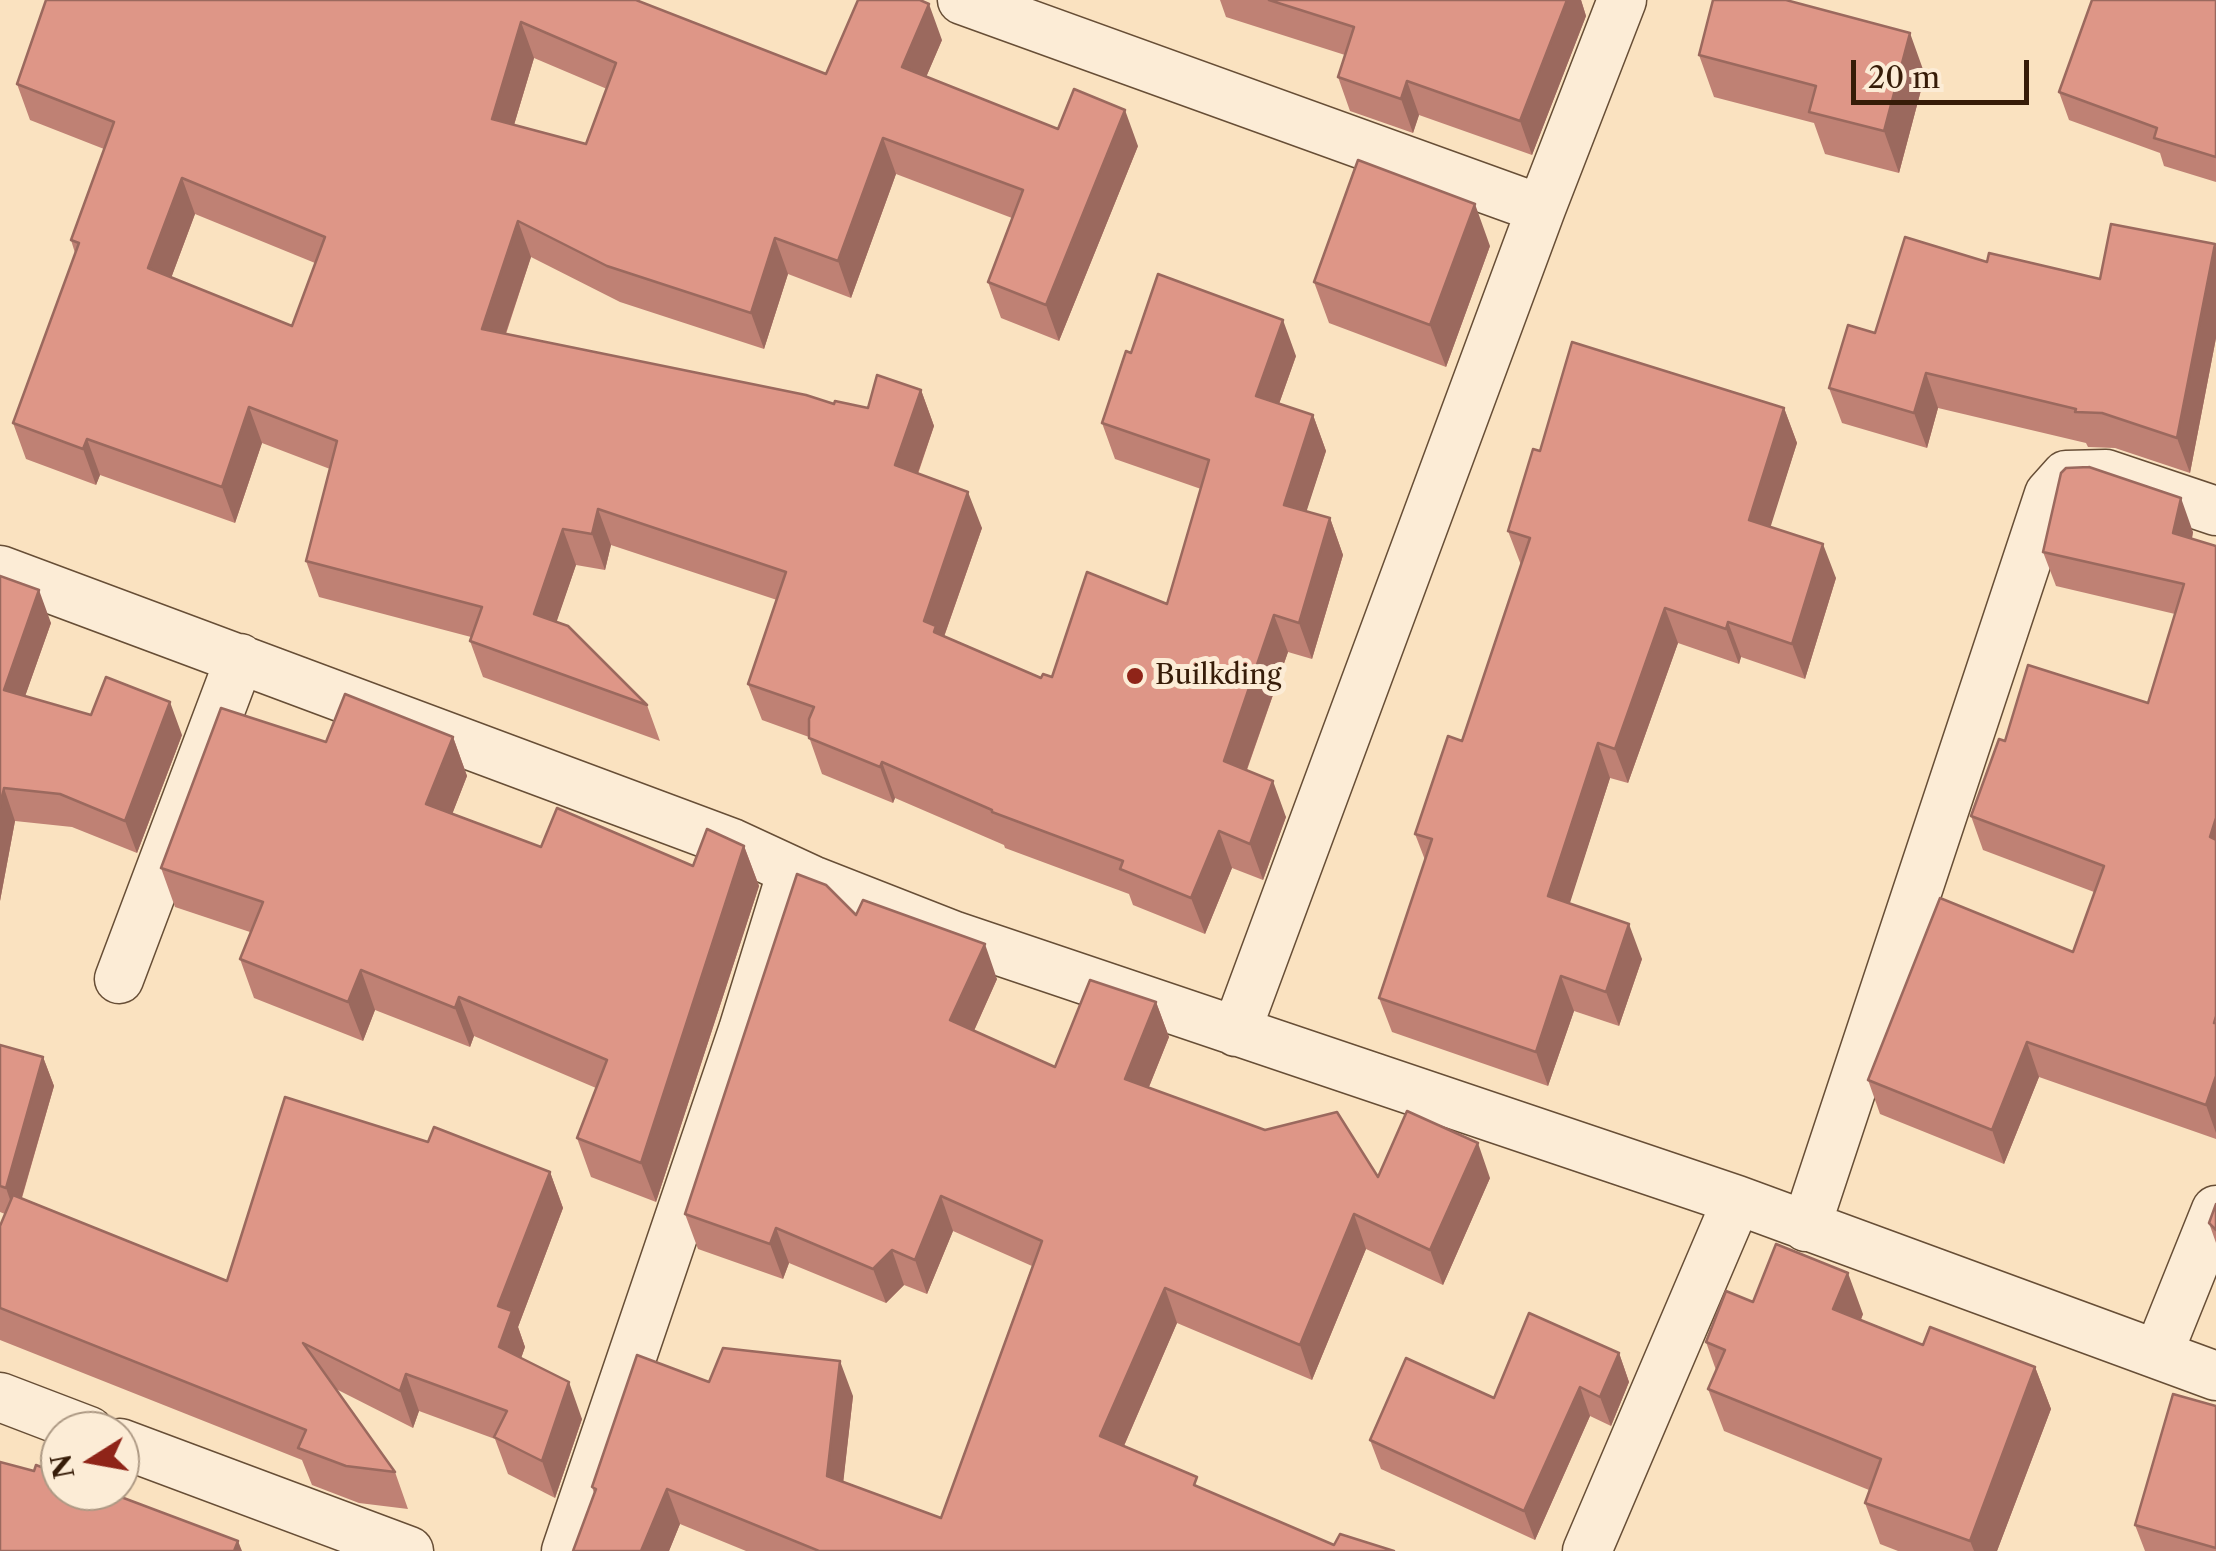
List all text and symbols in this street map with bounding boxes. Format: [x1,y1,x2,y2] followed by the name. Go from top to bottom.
[1856,40,2034,102] scale bar
[1868,59,1940,96] text: 20 m
[1155,659,1282,693] place label: Builkding
[1124,665,1146,687] marker: Builkding
[40,1411,140,1511] north arrow
[44,1451,82,1482] text: N

